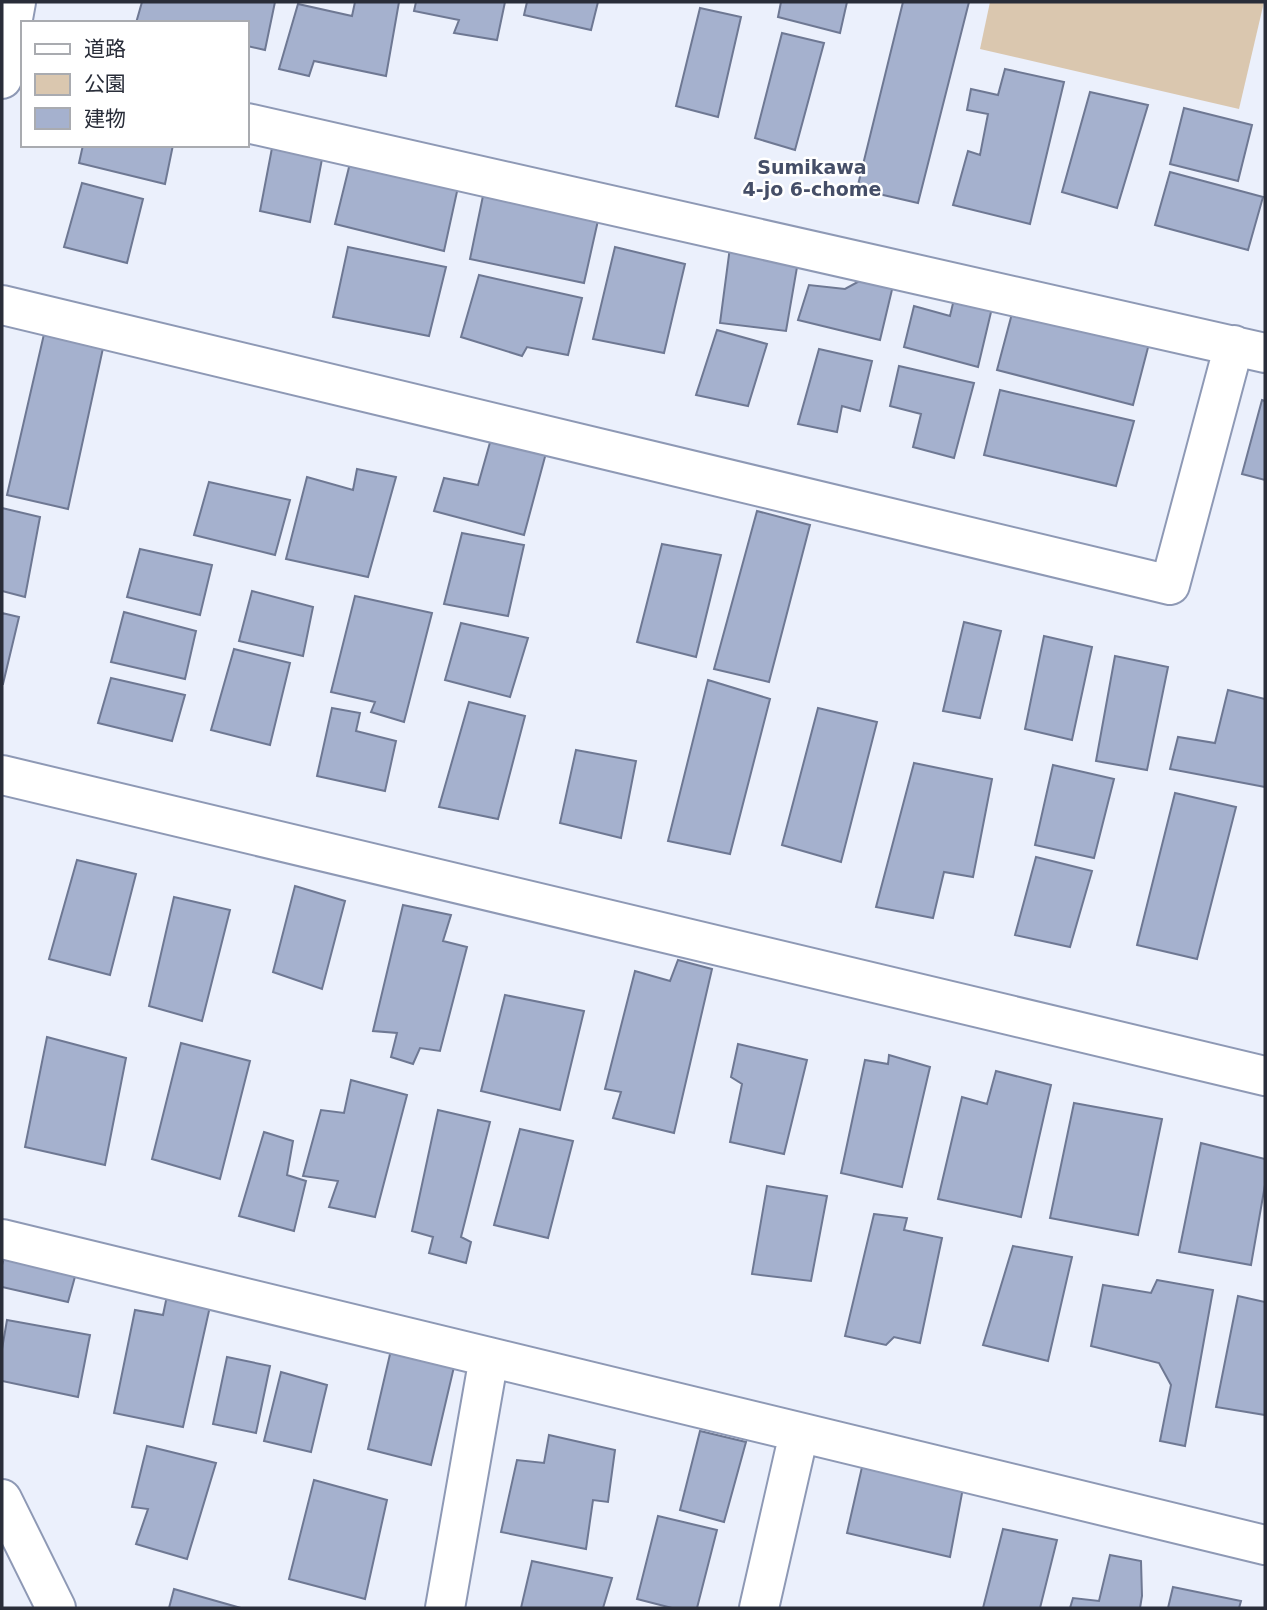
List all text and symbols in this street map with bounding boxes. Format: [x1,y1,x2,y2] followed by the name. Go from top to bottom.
[21,21,248,147] legend
[84,37,126,61] text: 道路
[84,72,126,96] text: 公園
[84,107,126,131] text: 建物
[743,156,881,200] district label: Sumikawa 4-jo 6-chome

